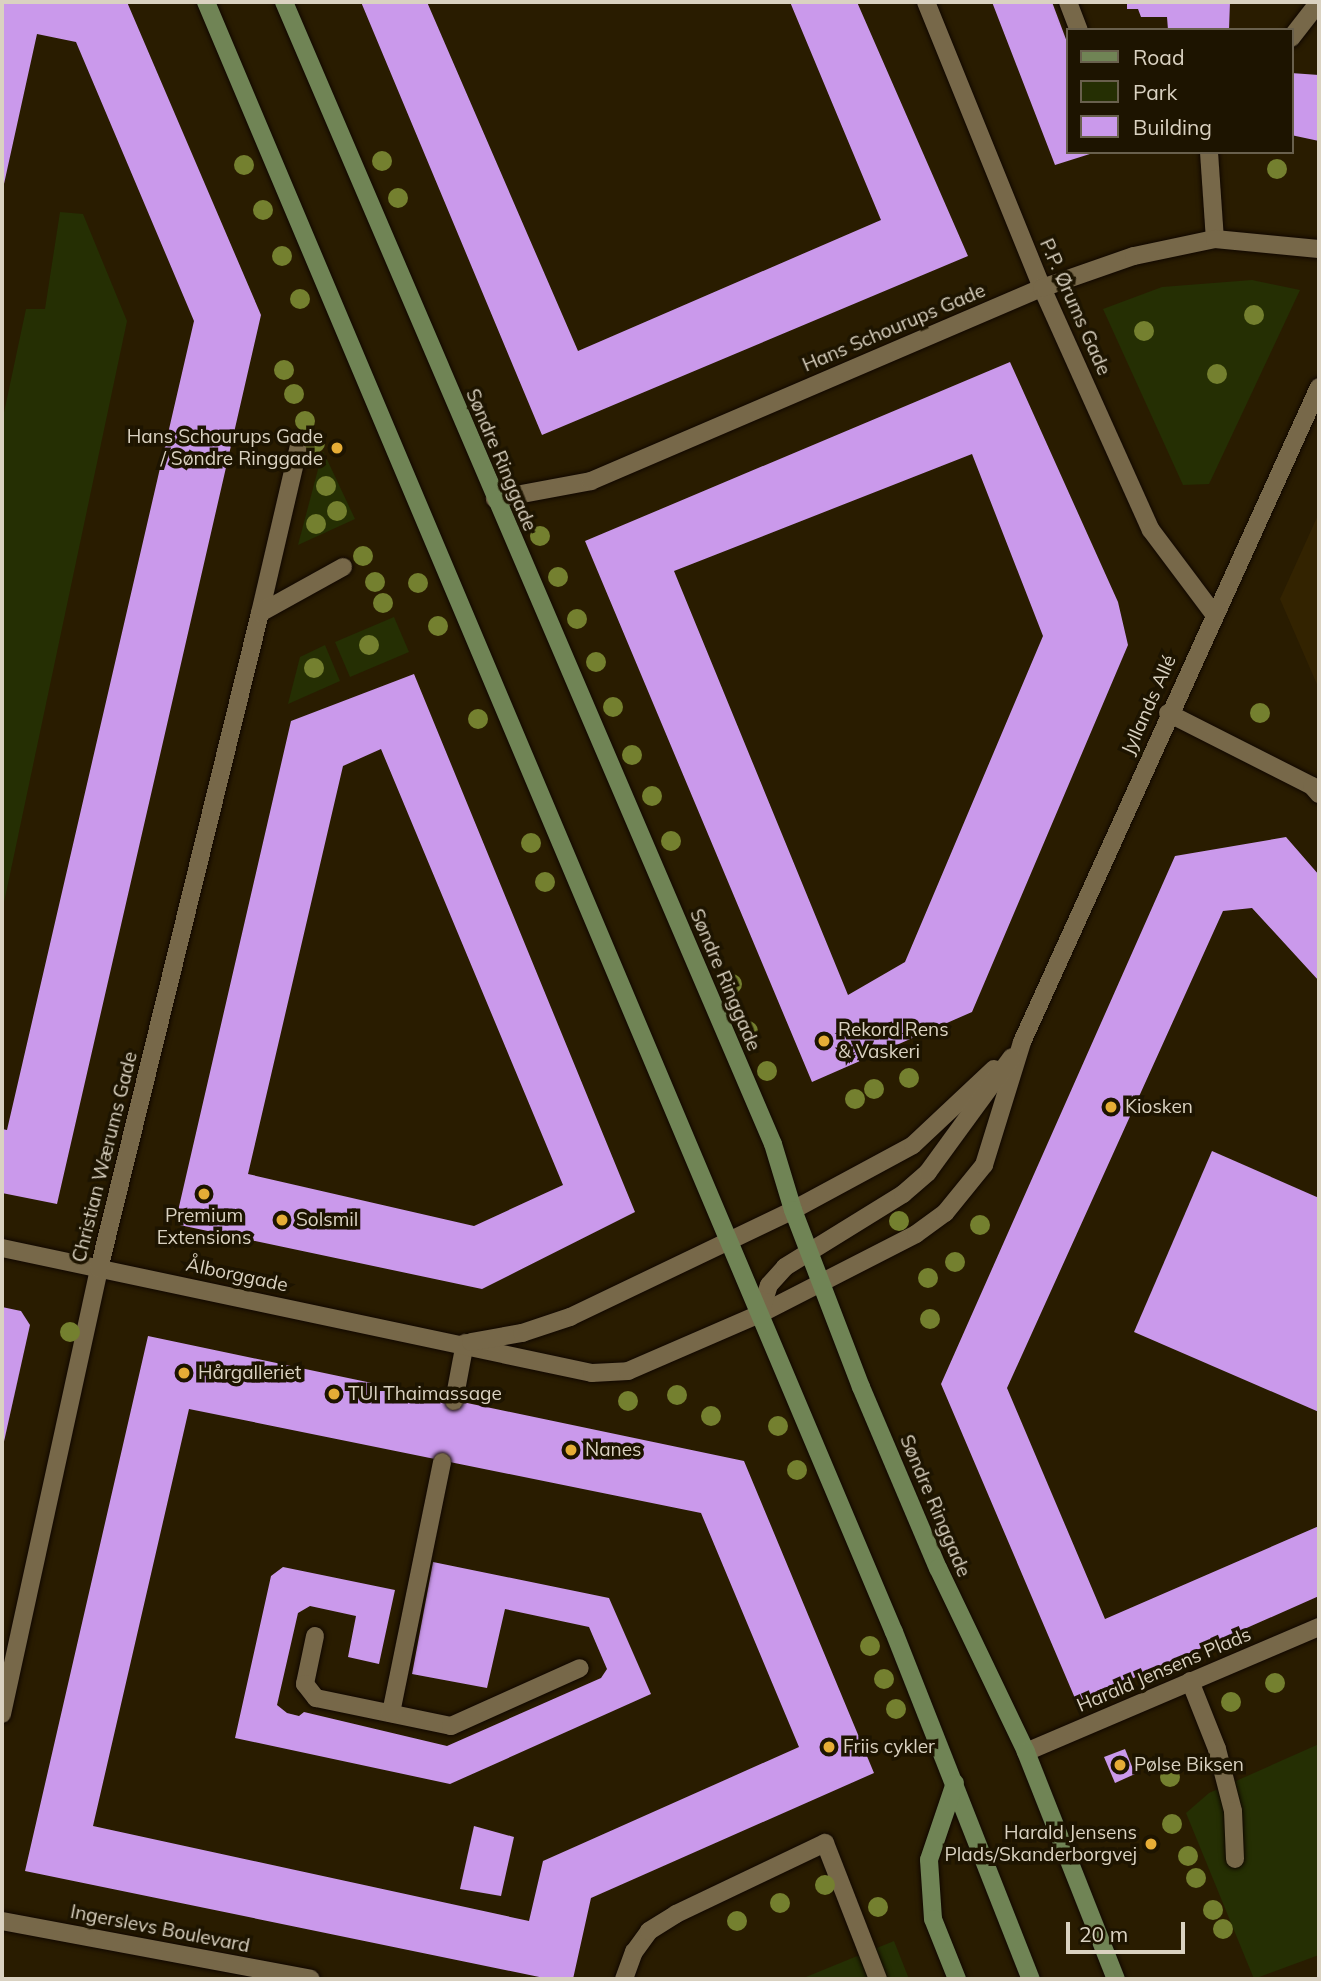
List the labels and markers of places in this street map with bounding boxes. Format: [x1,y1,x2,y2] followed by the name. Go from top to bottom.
[127,426,323,470] place label: Hans Schourups Gade / Søndre Ringgade
[329,440,345,456] marker: Hans Schourups Gade / Søndre Ringgade
[838,1019,949,1063] place label: Rekord Rens & Vaskeri
[816,1033,832,1049] marker: Rekord Rens & Vaskeri
[1125,1096,1193,1118] place label: Kiosken
[1103,1099,1119,1115] marker: Kiosken
[196,1186,212,1202] marker: Premium Extensions
[157,1205,251,1249] place label: Premium Extensions
[296,1209,358,1231] place label: Solsmil
[274,1212,290,1228] marker: Solsmil
[198,1362,301,1384] place label: Hårgalleriet
[176,1365,192,1381] marker: Hårgalleriet
[348,1383,502,1405] place label: TUI Thaimassage
[326,1386,342,1402] marker: TUI Thaimassage
[585,1439,641,1461] place label: Nanes
[563,1442,579,1458] marker: Nanes
[843,1736,935,1758] place label: Friis cykler
[821,1739,837,1755] marker: Friis cykler
[1134,1754,1244,1776] place label: Pølse Biksen
[1112,1757,1128,1773] marker: Pølse Biksen
[944,1822,1137,1866] place label: Harald Jensens Plads/Skanderborgvej
[1143,1836,1159,1852] marker: Harald Jensens Plads/Skanderborgvej

